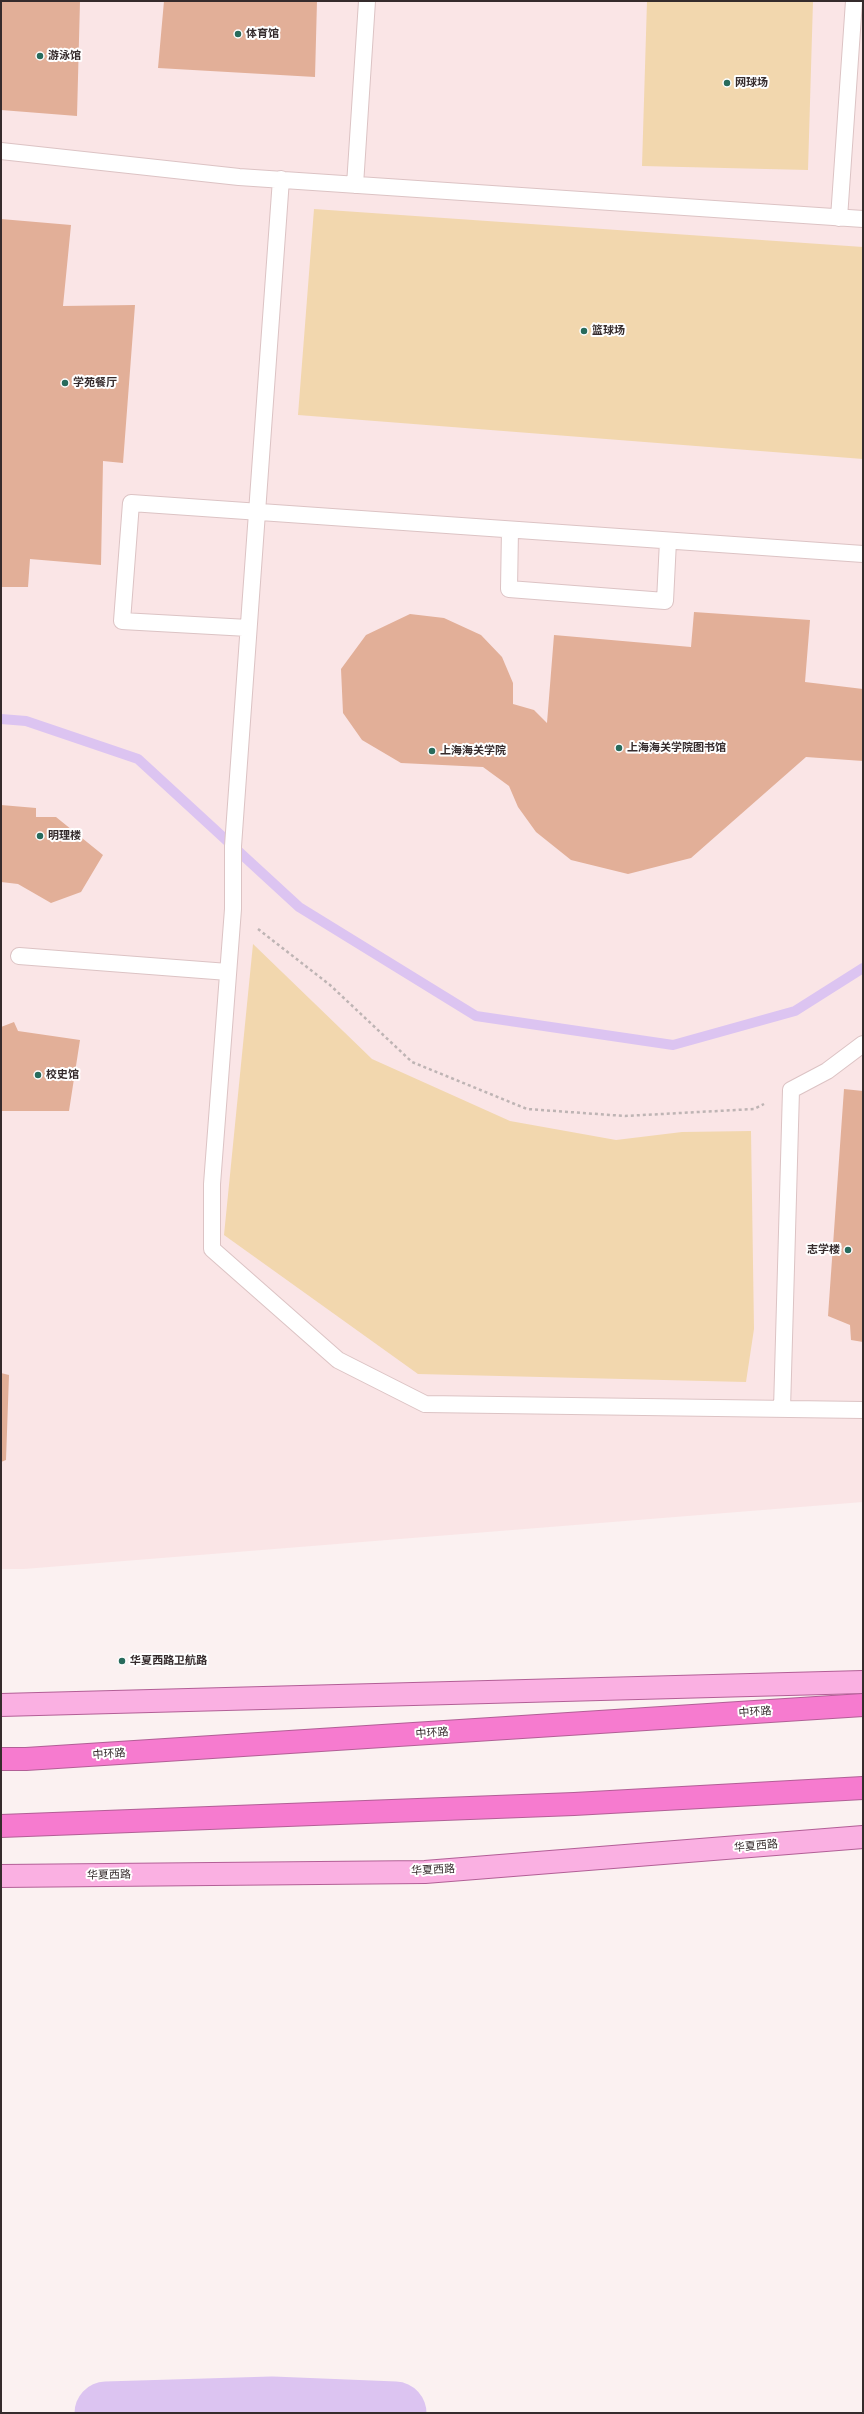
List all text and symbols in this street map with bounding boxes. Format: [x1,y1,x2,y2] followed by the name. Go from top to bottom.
[246,27,279,41] place label: 体育馆
[233,29,243,39] marker: 体育馆
[48,49,81,63] place label: 游泳馆
[35,51,45,61] marker: 游泳馆
[735,76,768,90] place label: 网球场
[722,78,732,88] marker: 网球场
[592,324,625,338] place label: 篮球场
[579,326,589,336] marker: 篮球场
[73,376,117,390] place label: 学苑餐厅
[60,378,70,388] marker: 学苑餐厅
[627,741,726,755] place label: 上海海关学院图书馆
[614,743,624,753] marker: 上海海关学院图书馆
[440,744,506,758] place label: 上海海关学院
[427,746,437,756] marker: 上海海关学院
[48,829,81,843] place label: 明理楼
[35,831,45,841] marker: 明理楼
[46,1068,79,1082] place label: 校史馆
[33,1070,43,1080] marker: 校史馆
[807,1243,840,1257] place label: 志学楼
[843,1245,853,1255] marker: 志学楼
[130,1654,207,1668] place label: 华夏西路卫航路
[117,1656,127,1666] marker: 华夏西路卫航路
[738,1704,772,1720] street label: 中环路
[415,1725,449,1741] street label: 中环路
[92,1746,126,1762] street label: 中环路
[734,1838,778,1854] street label: 华夏西路
[411,1862,455,1878] street label: 华夏西路
[87,1868,131,1882] street label: 华夏西路

